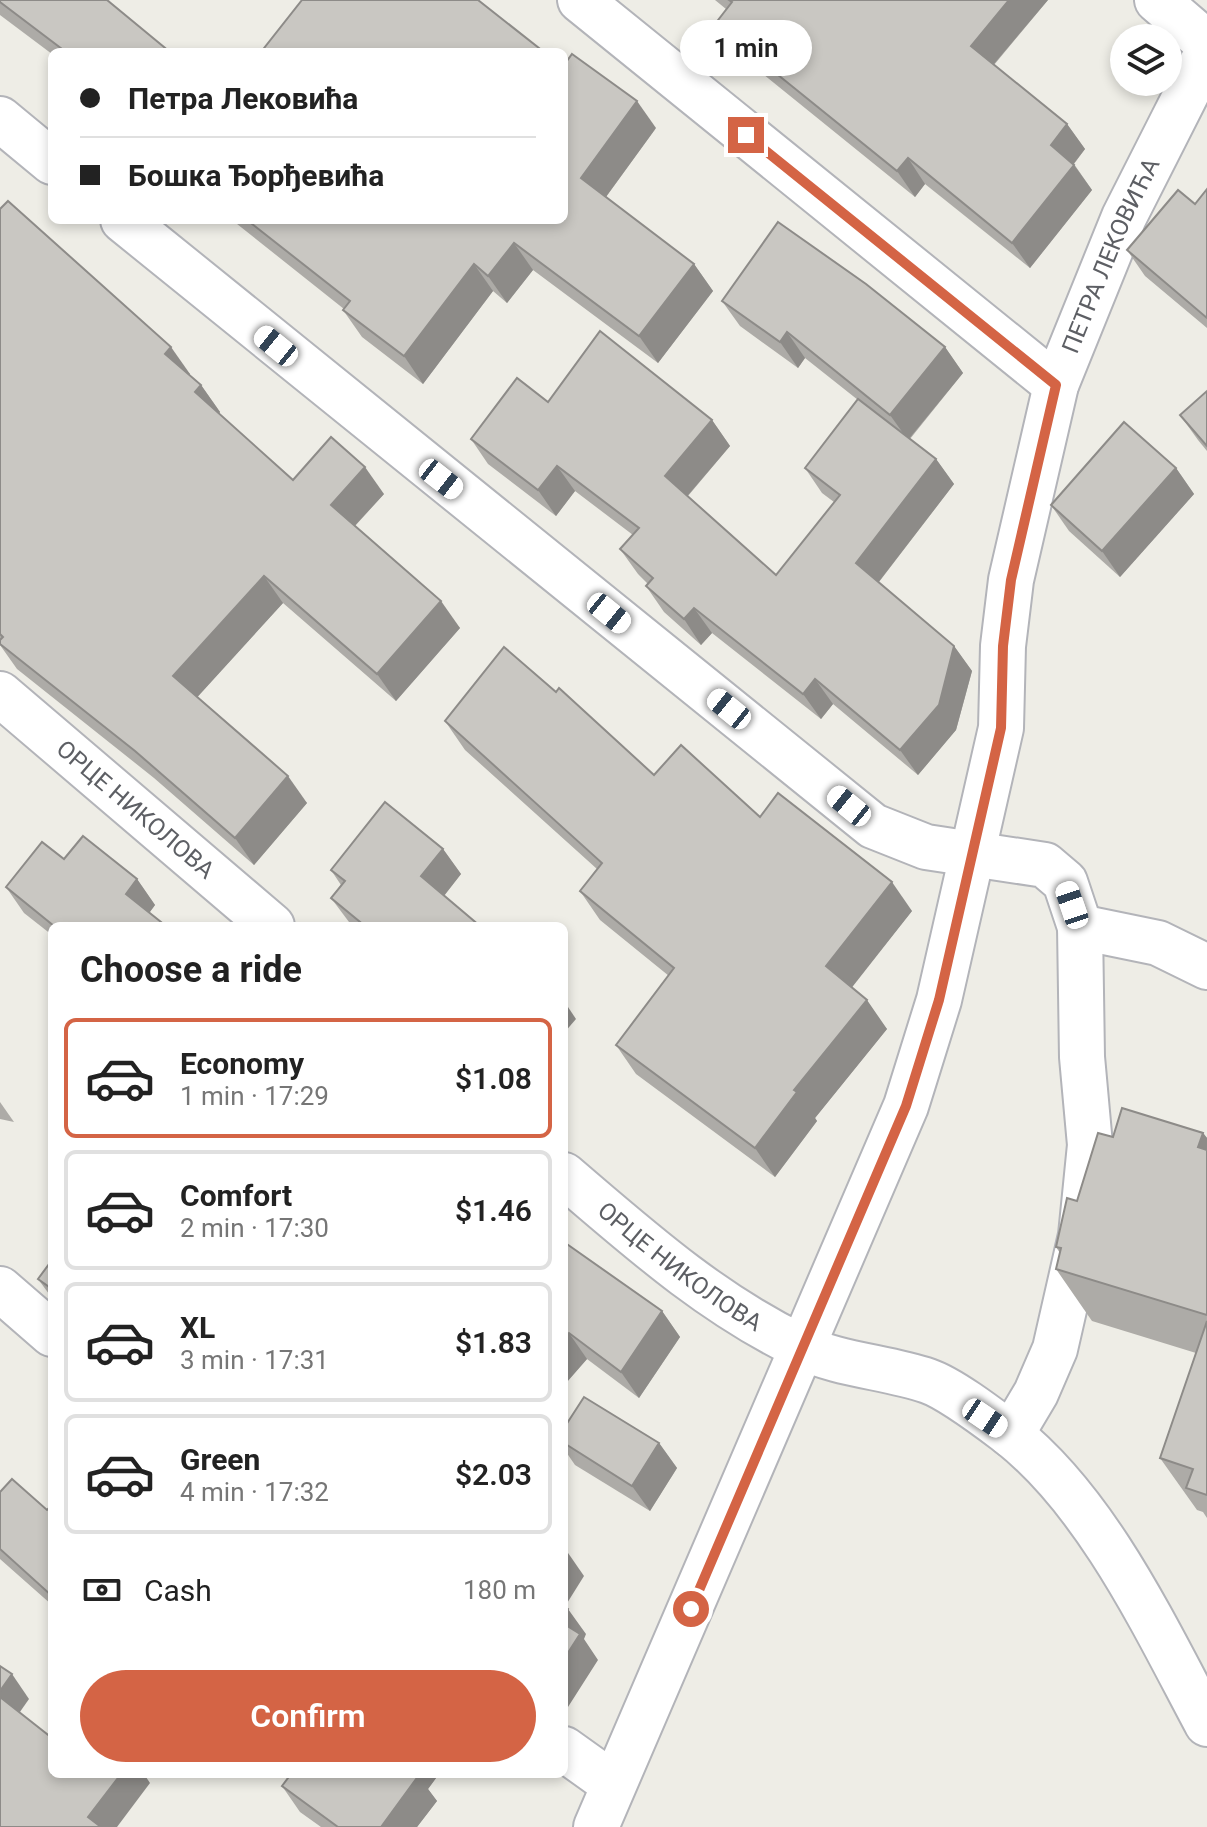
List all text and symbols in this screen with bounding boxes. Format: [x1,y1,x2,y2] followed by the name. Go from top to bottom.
[680,19,812,75] callout: 1 min
[1110,24,1182,96] map controls
[1110,24,1182,96] button: layers
[713,33,779,63] text: 1 min
[128,81,358,116] text: Петра Лековића
[728,117,764,153] route end
[1056,153,1166,357] street label: ПЕТРА ЛЕКОВИЋА
[128,158,384,193] text: Бошка Ђорђевића
[250,322,302,370] car
[415,455,467,503] car
[583,589,635,637] car
[703,685,755,733] car
[51,734,220,885] street label: ОРЦЕ НИКОЛОВА
[823,782,875,830] car
[1053,878,1091,932] car
[80,949,302,991] text: Choose a ride
[84,1042,156,1114] icon: car
[180,1046,304,1081] text: Economy
[455,1061,532,1096] text: $1.08
[180,1081,329,1111] text: 1 min · 17:29
[84,1174,156,1246] icon: car
[180,1178,292,1213] text: Comfort
[455,1193,532,1228] text: $1.46
[592,1196,767,1337] street label: ОРЦЕ НИКОЛОВА
[180,1213,329,1243] text: 2 min · 17:30
[84,1306,156,1378] icon: car
[180,1310,215,1345] text: XL
[455,1325,532,1360] text: $1.83
[180,1345,329,1375] text: 3 min · 17:31
[958,1395,1012,1441] car
[84,1438,156,1510] icon: car
[180,1442,260,1477] text: Green
[455,1457,532,1492] text: $2.03
[180,1477,329,1507] text: 4 min · 17:32
[80,1568,124,1612] icon: cash
[144,1573,212,1608] text: Cash
[463,1575,536,1605] text: 180 m
[673,1591,709,1627] route start
[80,1670,536,1762] button: Confirm

